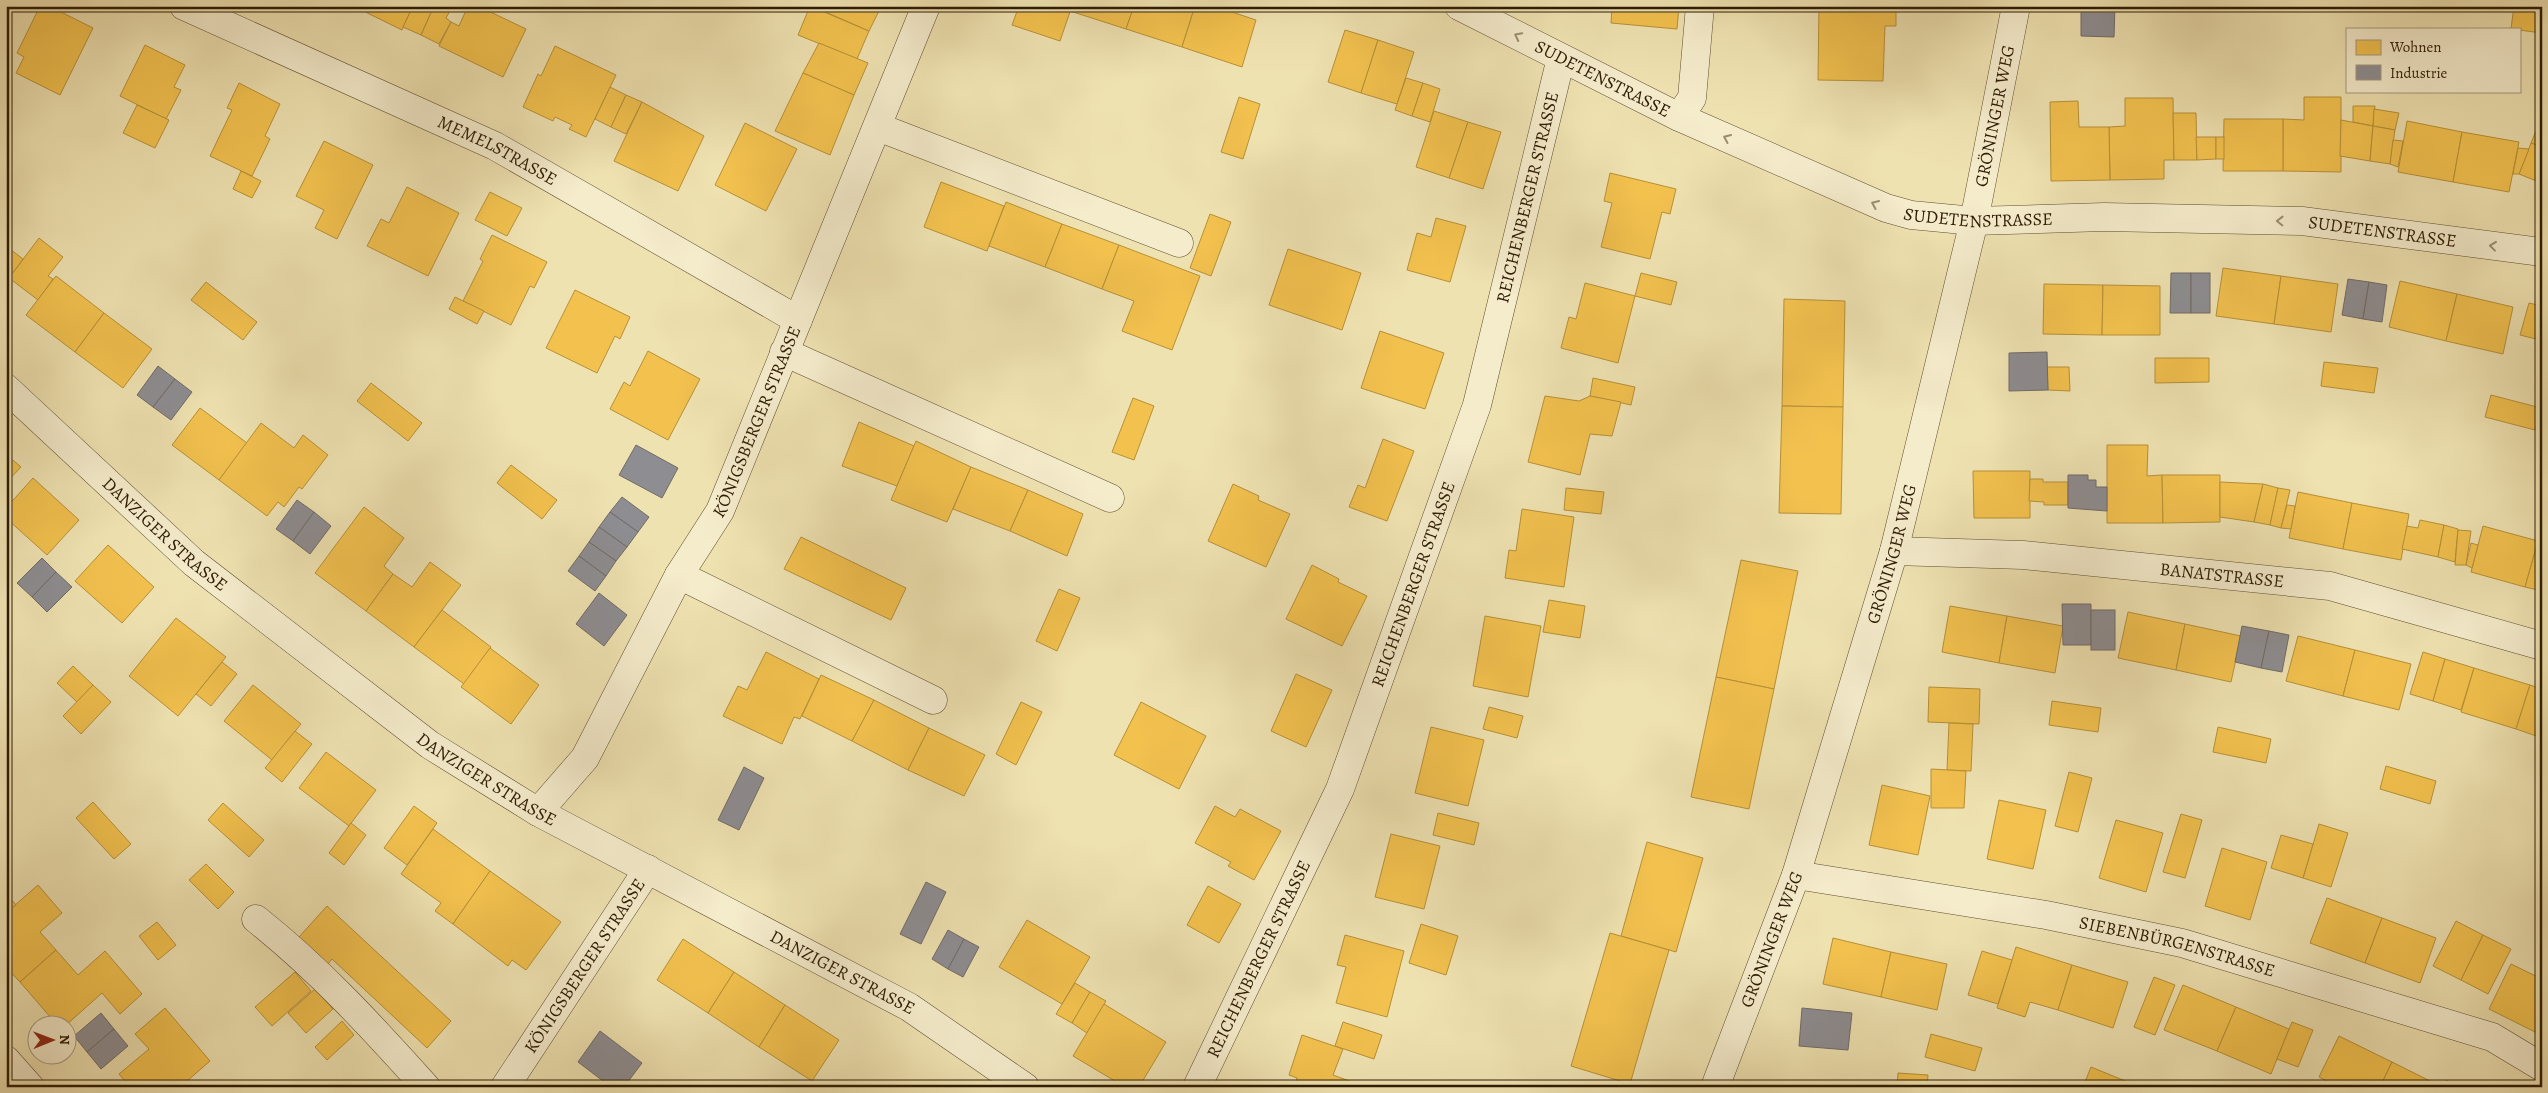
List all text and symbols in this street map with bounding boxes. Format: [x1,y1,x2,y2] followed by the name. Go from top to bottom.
[2346,28,2520,92] legend
[1514,32,1523,42] one-way arrow
[1531,34,1675,123] street label: SUDETENSTRASSE
[2389,37,2442,57] text: Wohnen
[1969,43,2020,189] street label: GRÖNINGER WEG
[2390,63,2448,83] text: Industrie
[1490,89,1564,305] street label: REICHENBERGER STRASSE
[434,110,561,191] street label: MEMELSTRASSE
[1723,133,1732,144] one-way arrow
[1871,199,1880,210] one-way arrow
[1901,202,2053,233] street label: SUDETENSTRASSE
[2307,210,2458,253] street label: SUDETENSTRASSE
[2276,216,2284,226] one-way arrow
[2489,241,2497,252] one-way arrow
[707,322,806,522] street label: KÖNIGSBERGER STRASSE
[97,472,233,597] street label: DANZIGER STRASSE
[1365,478,1461,690] street label: REICHENBERGER STRASSE
[1861,482,1922,627] street label: GRÖNINGER WEG
[2159,557,2285,593] street label: BANATSTRASSE
[411,727,561,832] street label: DANZIGER STRASSE
[1201,856,1316,1062] street label: REICHENBERGER STRASSE
[1734,868,1808,1011] street label: GRÖNINGER WEG
[518,874,651,1058] street label: KÖNIGSBERGER STRASSE
[2077,910,2278,982] street label: SIEBENBÜRGENSTRASSE
[766,924,919,1020] street label: DANZIGER STRASSE
[28,1016,78,1066] north arrow
[55,1035,74,1045] text: N

